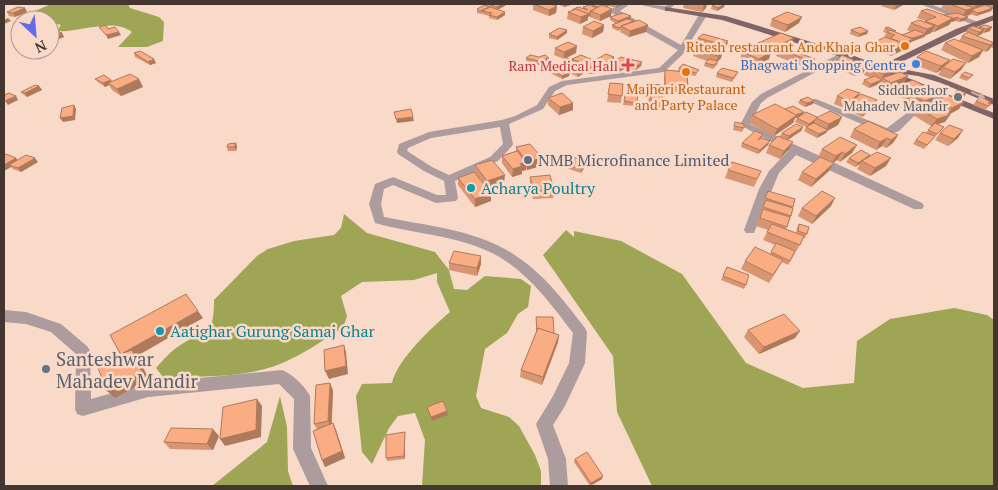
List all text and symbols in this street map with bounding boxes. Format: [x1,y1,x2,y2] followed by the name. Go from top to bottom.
[10,10,60,60] north arrow
[32,36,50,58] text: N
[686,37,896,56] place label: Ritesh restaurant And Khaja Ghar
[899,40,911,52] marker: Ritesh restaurant And Khaja Ghar
[740,55,906,74] place label: Bhagwati Shopping Centre
[508,56,618,75] place label: Ram Medical Hall
[910,58,922,70] marker: Bhagwati Shopping Centre
[622,59,634,71] marker: Ram Medical Hall
[680,66,692,78] marker: Majheri Restaurant and Party Palace
[626,79,747,114] place label: Majheri Restaurant and Party Palace
[844,80,949,115] place label: Siddheshor Mahadev Mandir
[971,90,986,99] one-way arrow
[952,91,964,103] marker: Siddheshor Mahadev Mandir
[538,149,729,171] place label: NMB Microfinance Limited
[522,154,534,166] marker: NMB Microfinance Limited
[481,177,596,199] place label: Acharya Poultry
[465,182,477,194] marker: Acharya Poultry
[170,320,376,342] place label: Aatighar Gurung Samaj Ghar
[154,325,166,337] marker: Aatighar Gurung Samaj Ghar
[56,346,198,393] place label: Santeshwar Mahadev Mandir
[40,363,52,375] marker: Santeshwar Mahadev Mandir

